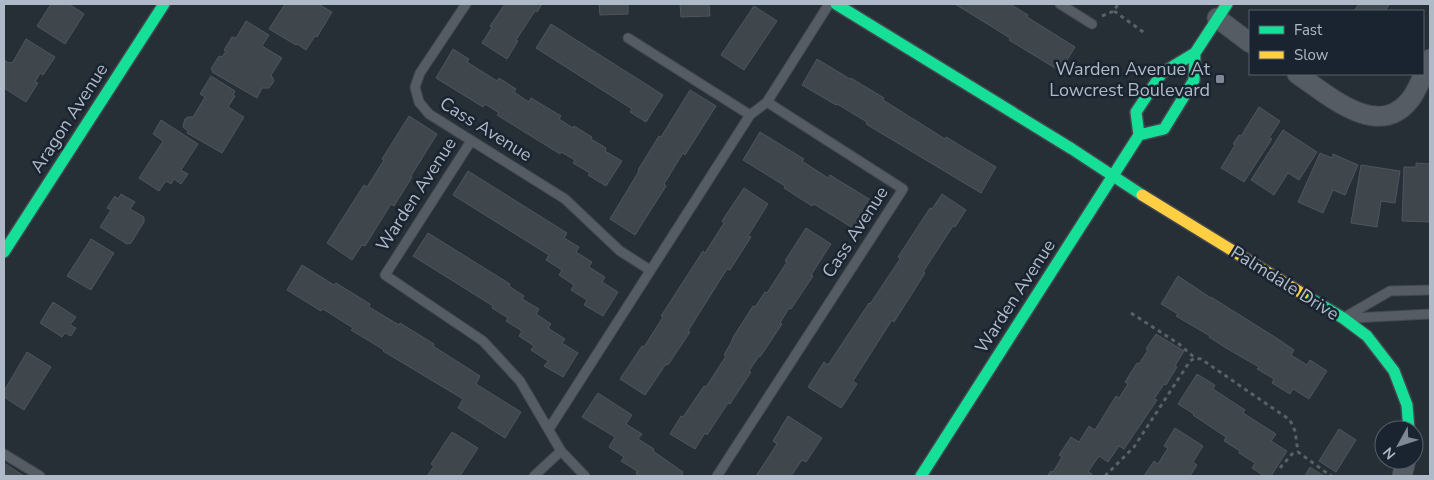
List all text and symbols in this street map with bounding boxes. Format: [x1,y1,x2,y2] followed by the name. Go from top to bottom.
[1249,10,1424,75] legend
[1294,20,1323,40] text: Fast
[1294,45,1329,65] text: Slow
[1049,57,1211,102] place label: Warden Avenue At Lowcrest Boulevard
[25,59,113,177] street label: Aragon Avenue
[1214,73,1226,85] marker: Warden Avenue At Lowcrest Boulevard
[435,91,537,167] street label: Cass Avenue
[370,133,462,255] street label: Warden Avenue
[816,182,894,282] street label: Cass Avenue
[969,235,1061,357] street label: Warden Avenue
[1226,240,1344,326] street label: Palmdale Drive
[1374,420,1424,470] north arrow
[1379,443,1400,463] text: N

